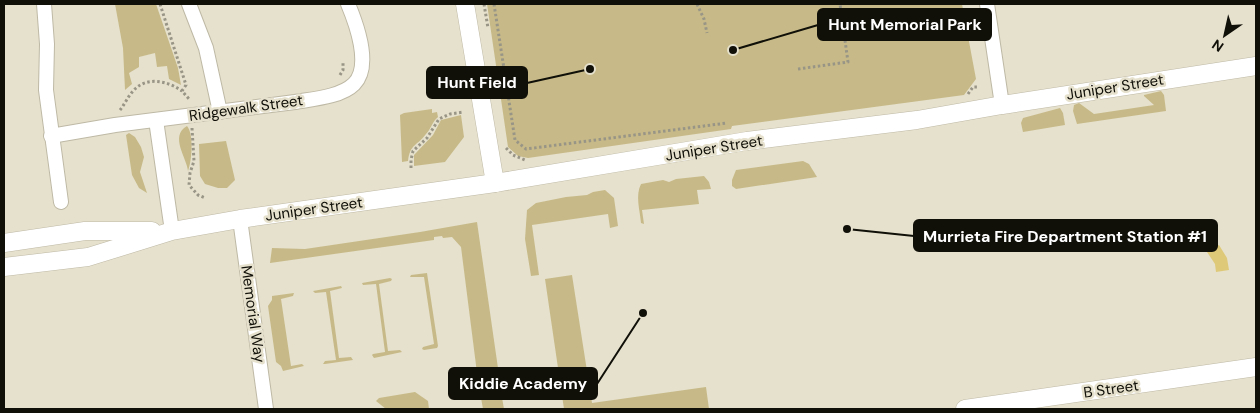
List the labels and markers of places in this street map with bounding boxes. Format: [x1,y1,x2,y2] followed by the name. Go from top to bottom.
[818,9,991,40] callout: Hunt Memorial Park
[427,67,527,98] callout: Hunt Field
[914,220,1217,251] callout: Murrieta Fire Department Station #1
[449,368,597,399] callout: Kiddie Academy

